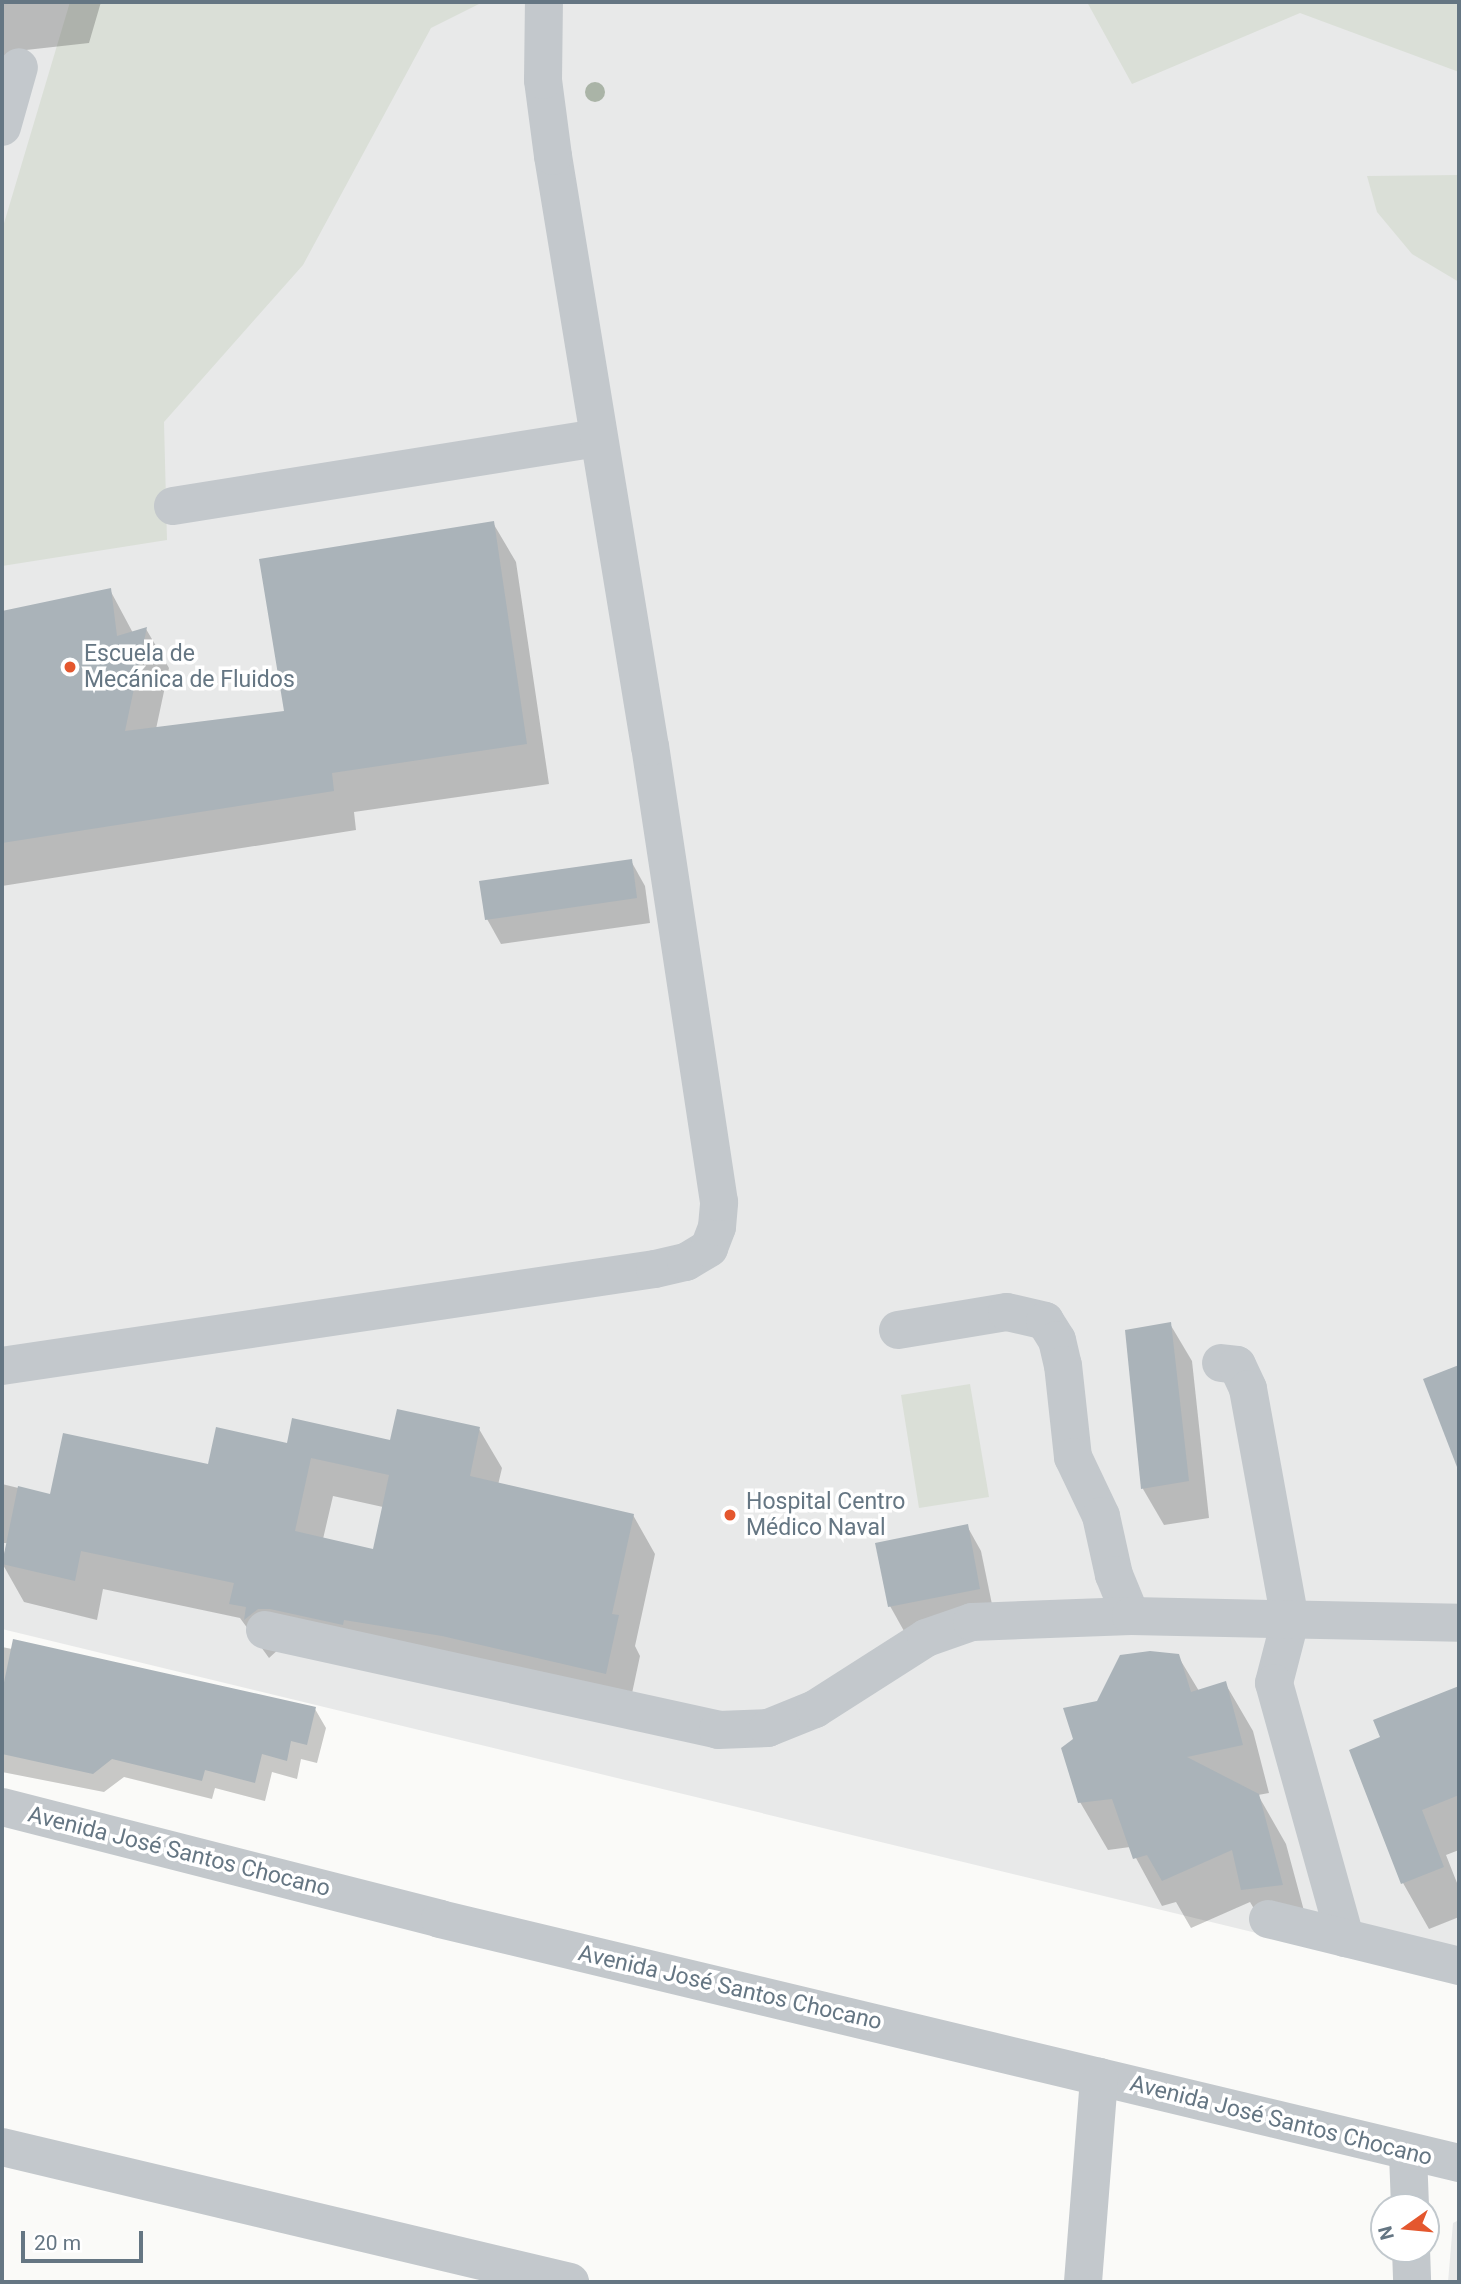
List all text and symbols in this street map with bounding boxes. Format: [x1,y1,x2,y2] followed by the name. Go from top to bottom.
[84,640,295,694] place label: Escuela de Mecánica de Fluidos
[62,659,78,675] marker: Escuela de Mecánica de Fluidos
[746,1488,905,1542] place label: Hospital Centro Médico Naval
[720,1505,740,1525] marker: Hospital Centro Médico Naval
[25,1801,333,1903] street label: Avenida José Santos Chocano
[576,1940,884,2036] street label: Avenida José Santos Chocano
[1127,2070,1435,2172] street label: Avenida José Santos Chocano
[1370,2193,1440,2263] north arrow
[24,2218,147,2262] scale bar
[1373,2224,1399,2242] text: N
[34,2231,81,2255] text: 20 m

